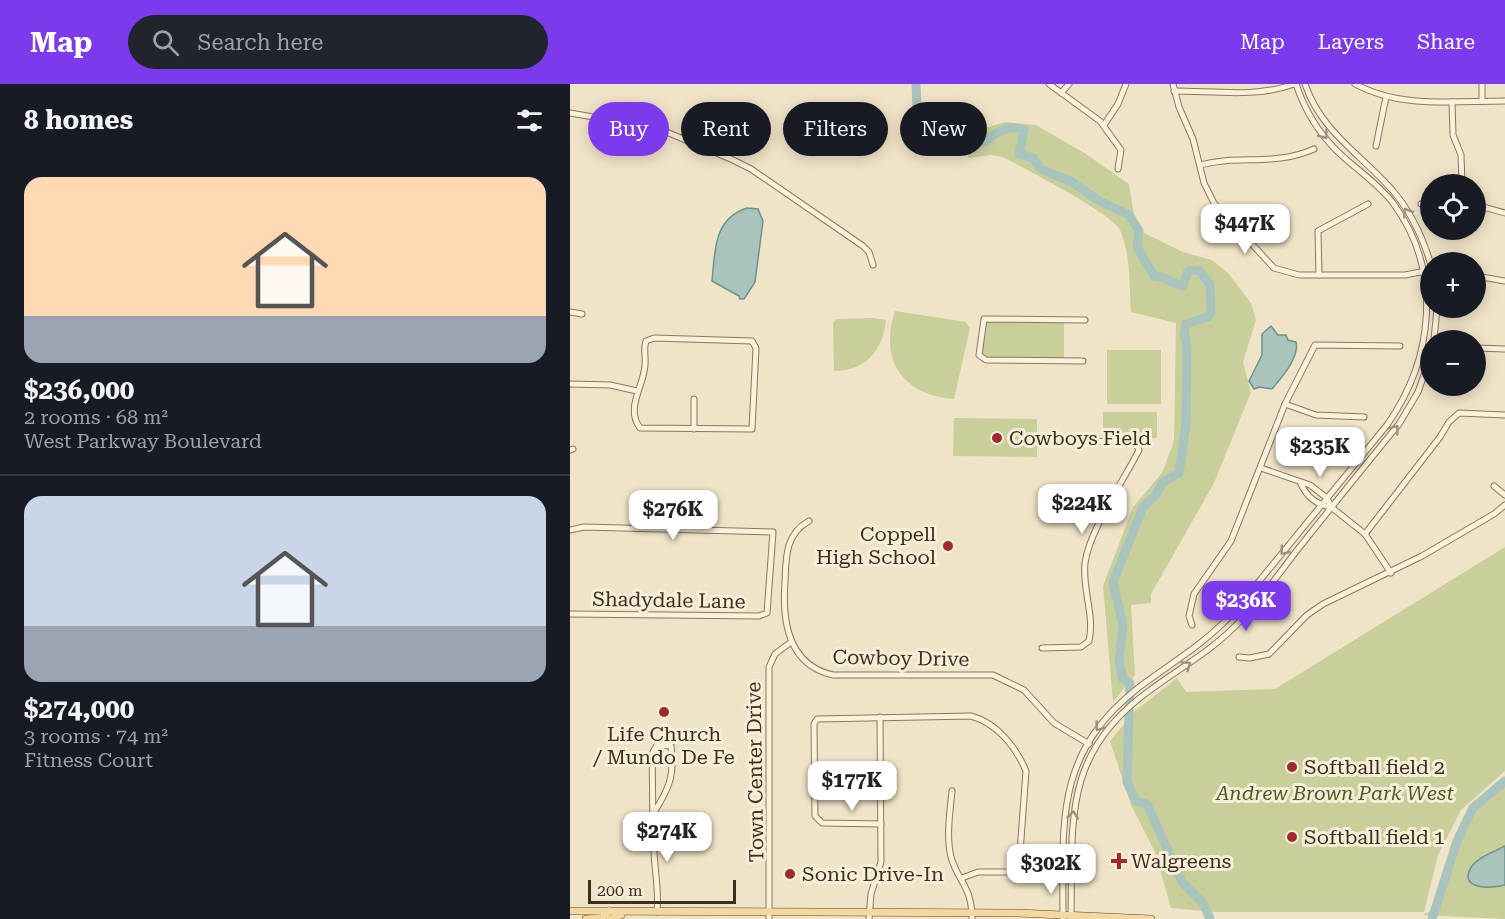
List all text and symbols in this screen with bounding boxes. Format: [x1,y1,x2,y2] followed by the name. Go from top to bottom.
[128,15,548,69] search box
[30,26,92,59] text: Map
[149,26,182,59] icon: search
[197,30,323,55] text: Search here
[1240,30,1285,54] text: Map
[1318,30,1384,54] text: Layers
[1417,30,1475,54] text: Share
[588,102,669,156] chip: Buy
[681,102,771,156] chip: Rent
[783,102,888,156] chip: Filters
[900,102,987,156] chip: New
[513,104,546,137] icon: filters
[24,105,133,135] text: 8 homes
[1317,128,1328,139] one-way arrow
[1420,174,1486,396] map controls
[1420,174,1486,240] button: locate
[1203,204,1287,255] pin: $447K
[1403,208,1415,218] one-way arrow
[1215,211,1275,235] text: $447K
[231,216,339,324] icon: home
[1420,252,1486,318] button: +
[1420,330,1486,396] button: −
[24,375,134,405] text: $236,000
[24,405,168,429] text: 2 rooms · 68 m²
[1387,425,1398,436] one-way arrow
[1009,426,1151,450] place label: Cowboys Field
[1278,427,1362,478] pin: $235K
[24,429,262,453] text: West Parkway Boulevard
[990,431,1004,445] marker: Cowboys Field
[1290,434,1350,458] text: $235K
[1040,484,1124,535] pin: $224K
[631,490,715,541] pin: $276K
[1052,491,1112,515] text: $224K
[643,497,703,521] text: $276K
[816,522,936,569] place label: Coppell High School
[231,535,339,643] icon: home
[941,539,955,553] marker: Coppell High School
[1280,544,1291,555] one-way arrow
[1204,581,1288,632] pin: $236K
[592,587,746,613] street label: Shadydale Lane
[1216,588,1276,612] text: $236K
[832,645,970,671] street label: Cowboy Drive
[1180,661,1191,672] one-way arrow
[741,682,769,862] street label: Town Center Drive
[24,694,134,724] text: $274,000
[657,705,671,719] marker: Life Church / Mundo De Fe
[1095,721,1106,732] one-way arrow
[592,722,735,769] place label: Life Church / Mundo De Fe
[24,724,168,748] text: 3 rooms · 74 m²
[24,748,153,772] text: Fitness Court
[1304,755,1445,779] place label: Softball field 2
[1285,760,1299,774] marker: Softball field 2
[810,761,894,812] pin: $177K
[822,768,882,792] text: $177K
[1215,781,1454,805] park label: Andrew Brown Park West
[1066,810,1078,819] one-way arrow
[625,812,709,863] pin: $274K
[637,819,697,843] text: $274K
[1304,825,1445,849] place label: Softball field 1
[1285,830,1299,844] marker: Softball field 1
[1009,844,1093,895] pin: $302K
[1131,849,1231,873] place label: Walgreens
[1021,851,1081,875] text: $302K
[1112,854,1126,868] marker: Walgreens
[802,862,944,886] place label: Sonic Drive-In
[783,867,797,881] marker: Sonic Drive-In
[588,877,736,904] scale bar
[597,881,643,900] text: 200 m

